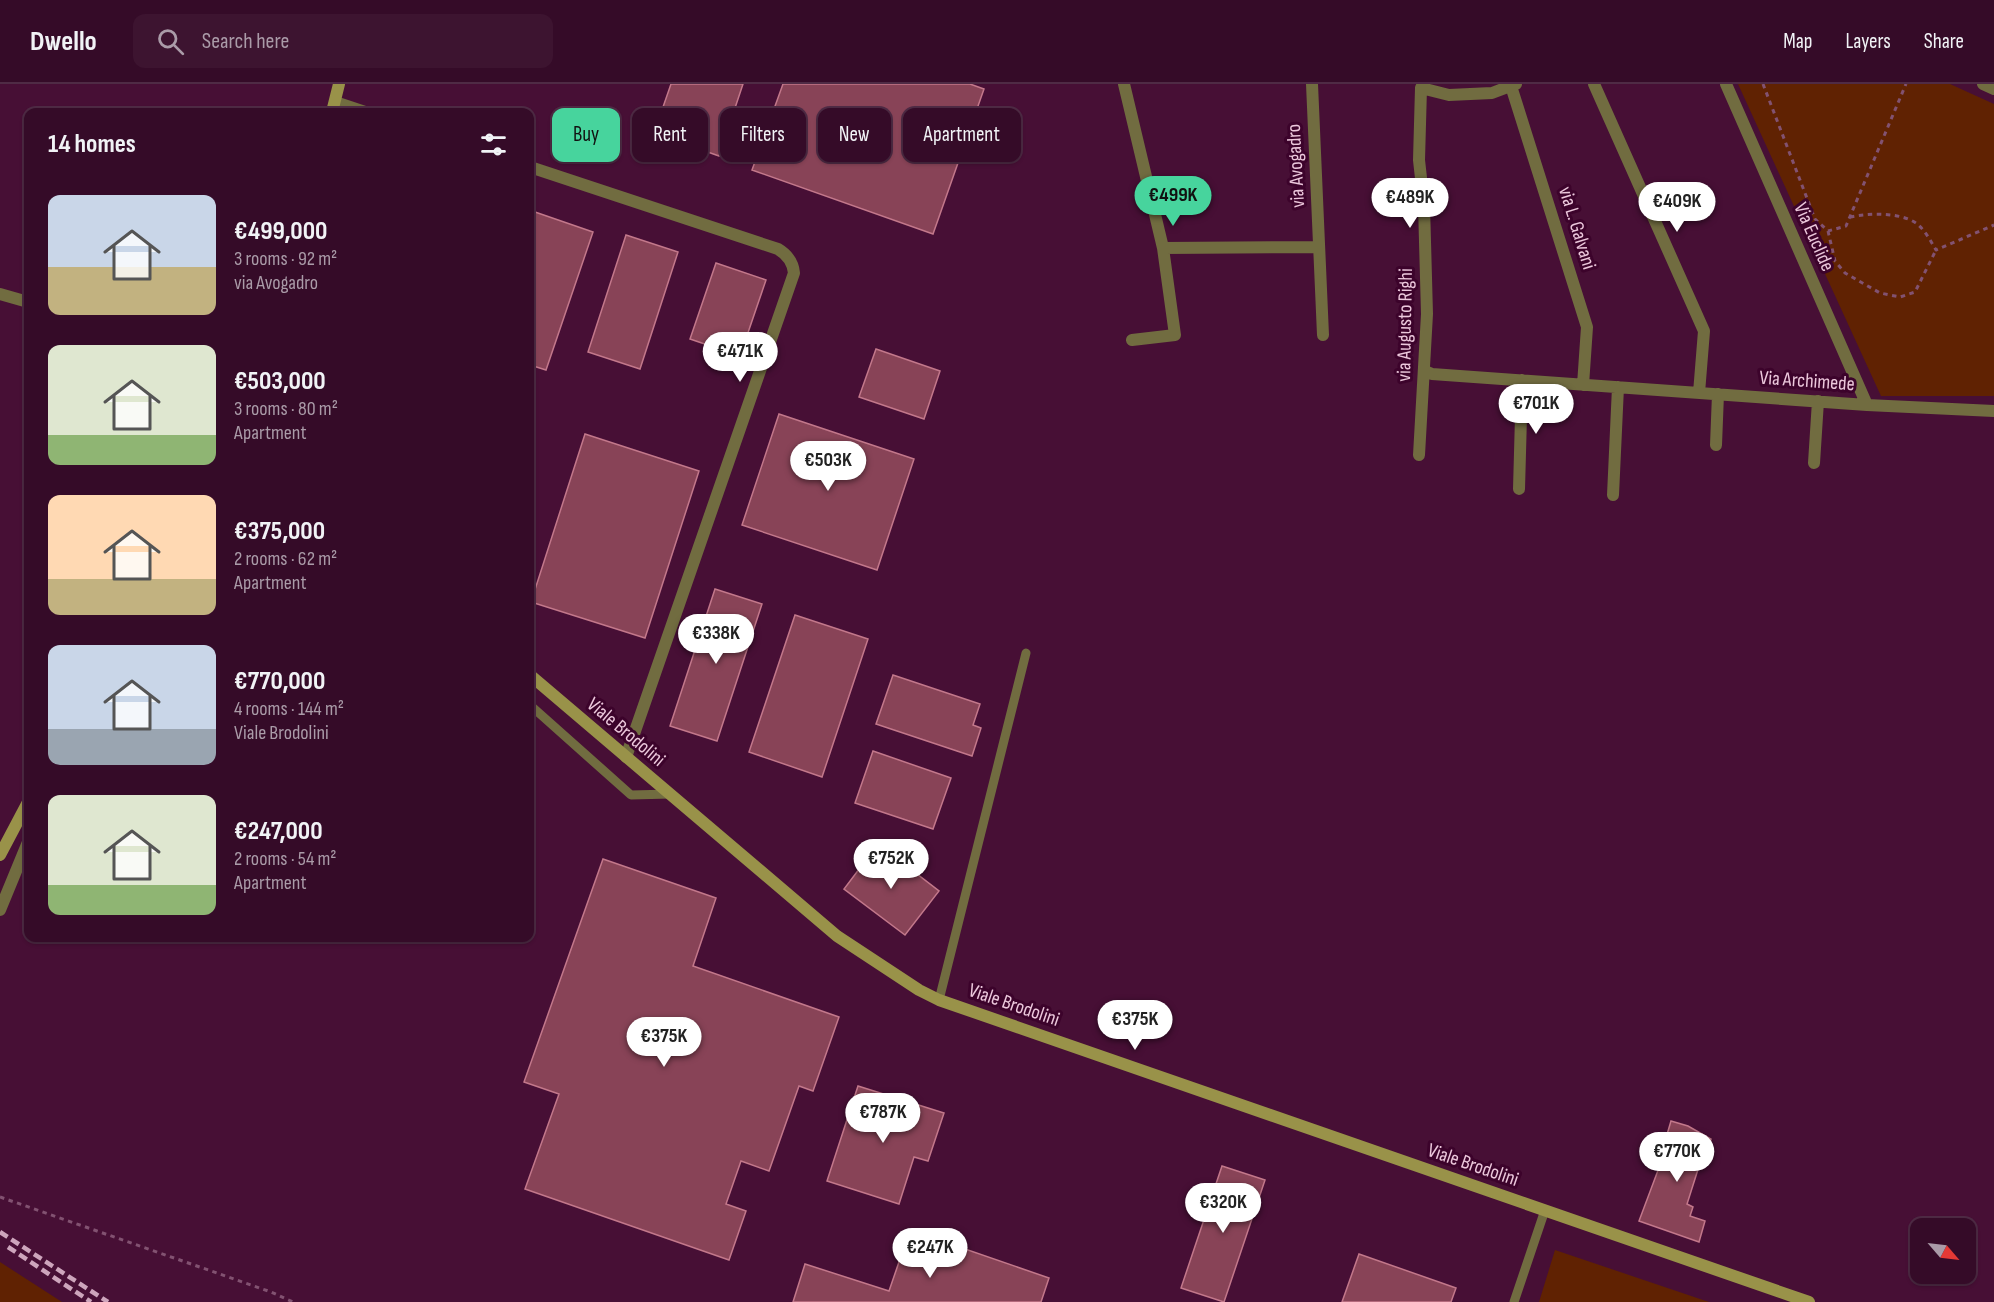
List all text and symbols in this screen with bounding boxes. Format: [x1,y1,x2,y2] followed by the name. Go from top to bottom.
[133,14,553,68] search box
[30,25,97,58] text: Dwello
[154,25,187,58] icon: search
[202,28,289,55] text: Search here
[1783,29,1812,54] text: Map
[1845,29,1891,54] text: Layers
[1924,29,1964,54] text: Share
[552,108,620,162] chip: Buy
[632,108,708,162] chip: Rent
[720,108,806,162] chip: Filters
[818,108,891,162] chip: New
[903,108,1021,162] chip: Apartment
[1282,123,1310,209] street label: via Avogadro
[477,128,510,161] icon: filters
[48,129,136,160] text: 14 homes
[1131,176,1215,227] pin: €499K
[1368,178,1452,229] pin: €489K
[1635,182,1719,233] pin: €409K
[1149,183,1197,207] text: €499K
[1553,184,1601,272] street label: via L. Galvani
[1386,185,1434,209] text: €489K
[1653,189,1701,213] text: €409K
[1788,199,1840,275] street label: Via Euclide
[234,216,327,247] text: €499,000
[96,219,168,291] icon: home
[234,247,337,271] text: 3 rooms · 92 m²
[1392,268,1418,382] street label: via Augusto Righi
[234,271,318,295] text: via Avogadro
[698,332,782,383] pin: €471K
[717,339,763,363] text: €471K
[234,366,326,397] text: €503,000
[1759,366,1855,396] street label: Via Archimede
[96,369,168,441] icon: home
[1494,384,1578,435] pin: €701K
[1513,391,1559,415] text: €701K
[234,397,338,421] text: 3 rooms · 80 m²
[234,421,307,445] text: Apartment
[786,441,870,492] pin: €503K
[804,448,852,472] text: €503K
[234,516,325,547] text: €375,000
[96,519,168,591] icon: home
[234,547,337,571] text: 2 rooms · 62 m²
[234,571,307,595] text: Apartment
[674,614,758,665] pin: €338K
[692,621,740,645] text: €338K
[234,666,325,697] text: €770,000
[96,669,168,741] icon: home
[582,692,670,772] street label: Viale Brodolini
[234,697,344,721] text: 4 rooms · 144 m²
[234,721,329,745] text: Viale Brodolini
[234,816,323,847] text: €247,000
[96,819,168,891] icon: home
[849,839,933,890] pin: €752K
[868,846,914,870] text: €752K
[234,847,336,871] text: 2 rooms · 54 m²
[234,871,307,895] text: Apartment
[965,978,1063,1032] street label: Viale Brodolini
[1093,1000,1177,1051] pin: €375K
[1112,1007,1158,1031] text: €375K
[622,1017,706,1068] pin: €375K
[641,1024,687,1048] text: €375K
[841,1093,925,1144] pin: €787K
[859,1100,907,1124] text: €787K
[1635,1132,1719,1183] pin: €770K
[1424,1138,1522,1192] street label: Viale Brodolini
[1653,1139,1701,1163] text: €770K
[1181,1183,1265,1234] pin: €320K
[1199,1190,1247,1214] text: €320K
[1910,1218,1976,1284] north arrow
[1910,1218,1976,1284] map controls
[888,1228,972,1279] pin: €247K
[907,1235,953,1259] text: €247K

